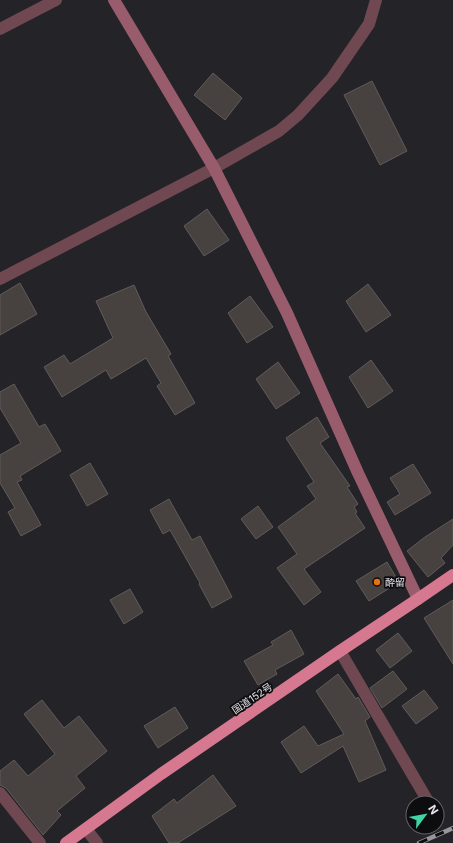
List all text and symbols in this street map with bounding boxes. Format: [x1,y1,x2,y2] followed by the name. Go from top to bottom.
[385,576,405,588] place label: 酔留
[372,577,382,587] marker: 酔留
[229,680,275,716] street label: 国道152号
[405,795,445,835] north arrow
[425,802,442,817] text: N

